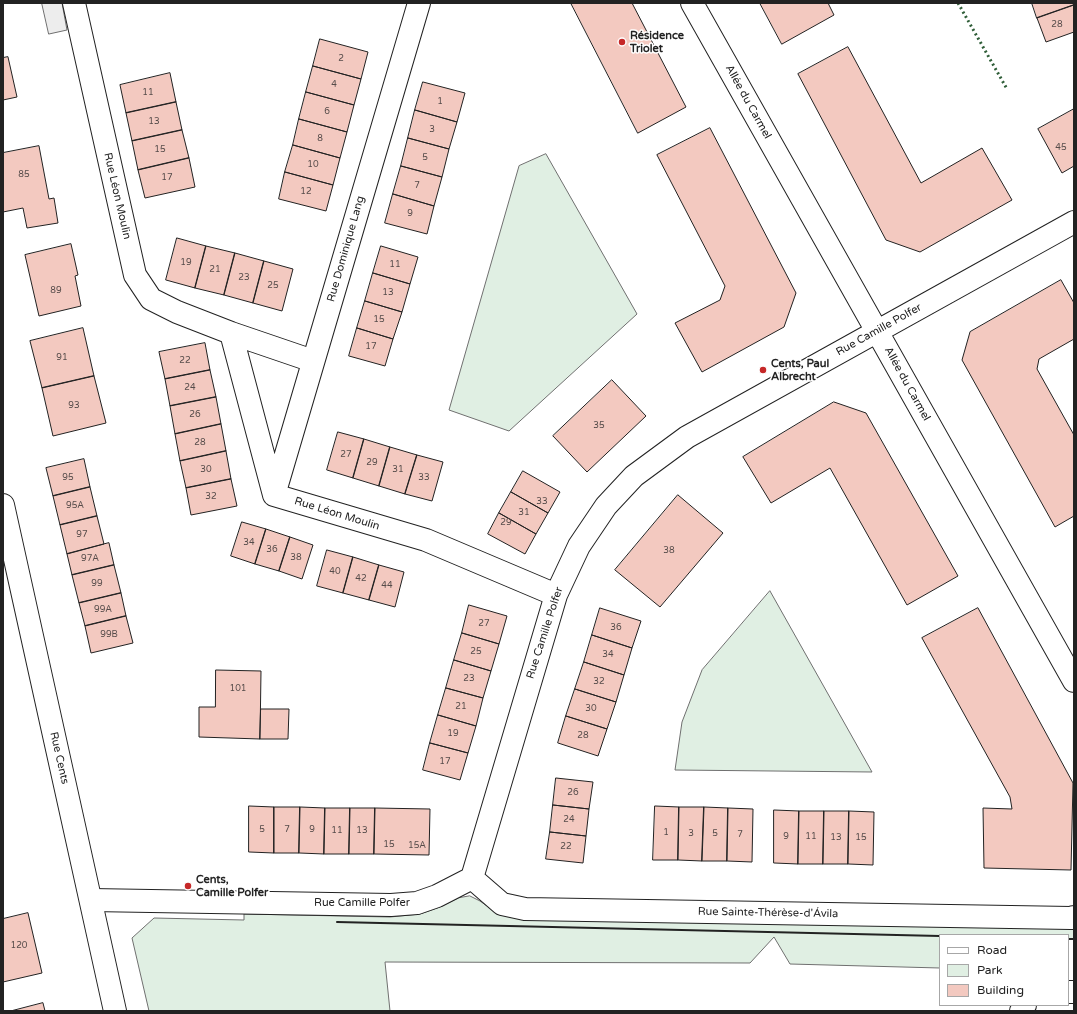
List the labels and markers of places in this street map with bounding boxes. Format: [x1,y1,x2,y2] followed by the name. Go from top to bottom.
[630,29,684,55] place label: Résidence Triolet
[617,37,627,47] marker: Résidence Triolet
[771,357,829,383] place label: Cents, Paul Albrecht
[758,365,768,375] marker: Cents, Paul Albrecht
[196,873,268,899] place label: Cents, Camille Polfer
[183,881,193,891] marker: Cents, Camille Polfer

